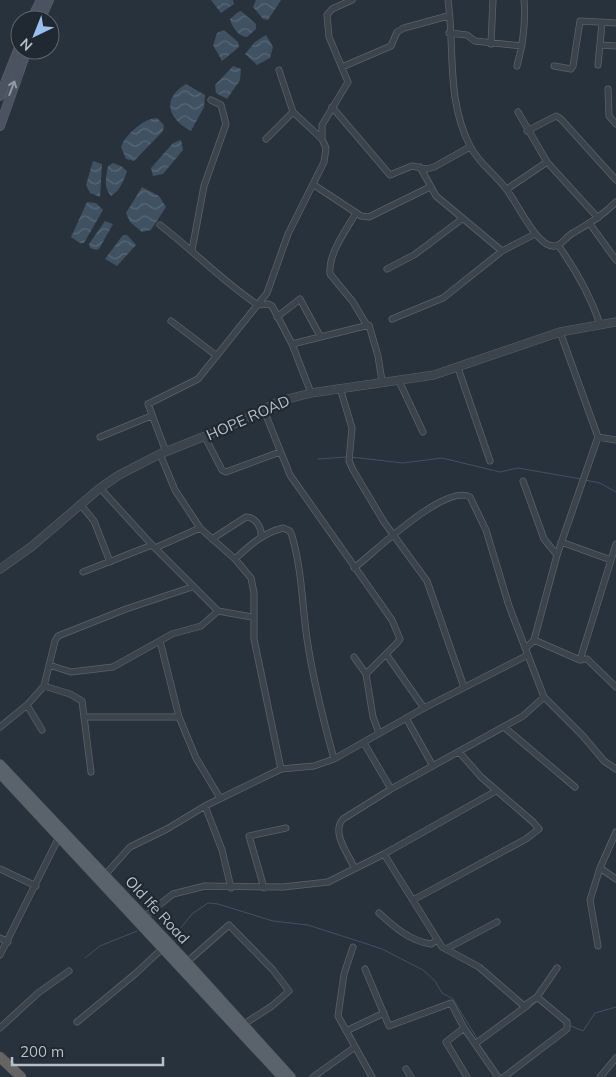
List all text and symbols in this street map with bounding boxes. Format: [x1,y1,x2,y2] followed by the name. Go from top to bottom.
[10,10,60,60] north arrow
[16,34,36,55] text: N
[8,81,18,96] one-way arrow
[203,391,293,444] street label: HOPE ROAD
[121,872,194,947] street label: Old Ife Road
[12,1034,164,1066] scale bar
[20,1042,64,1061] text: 200 m

